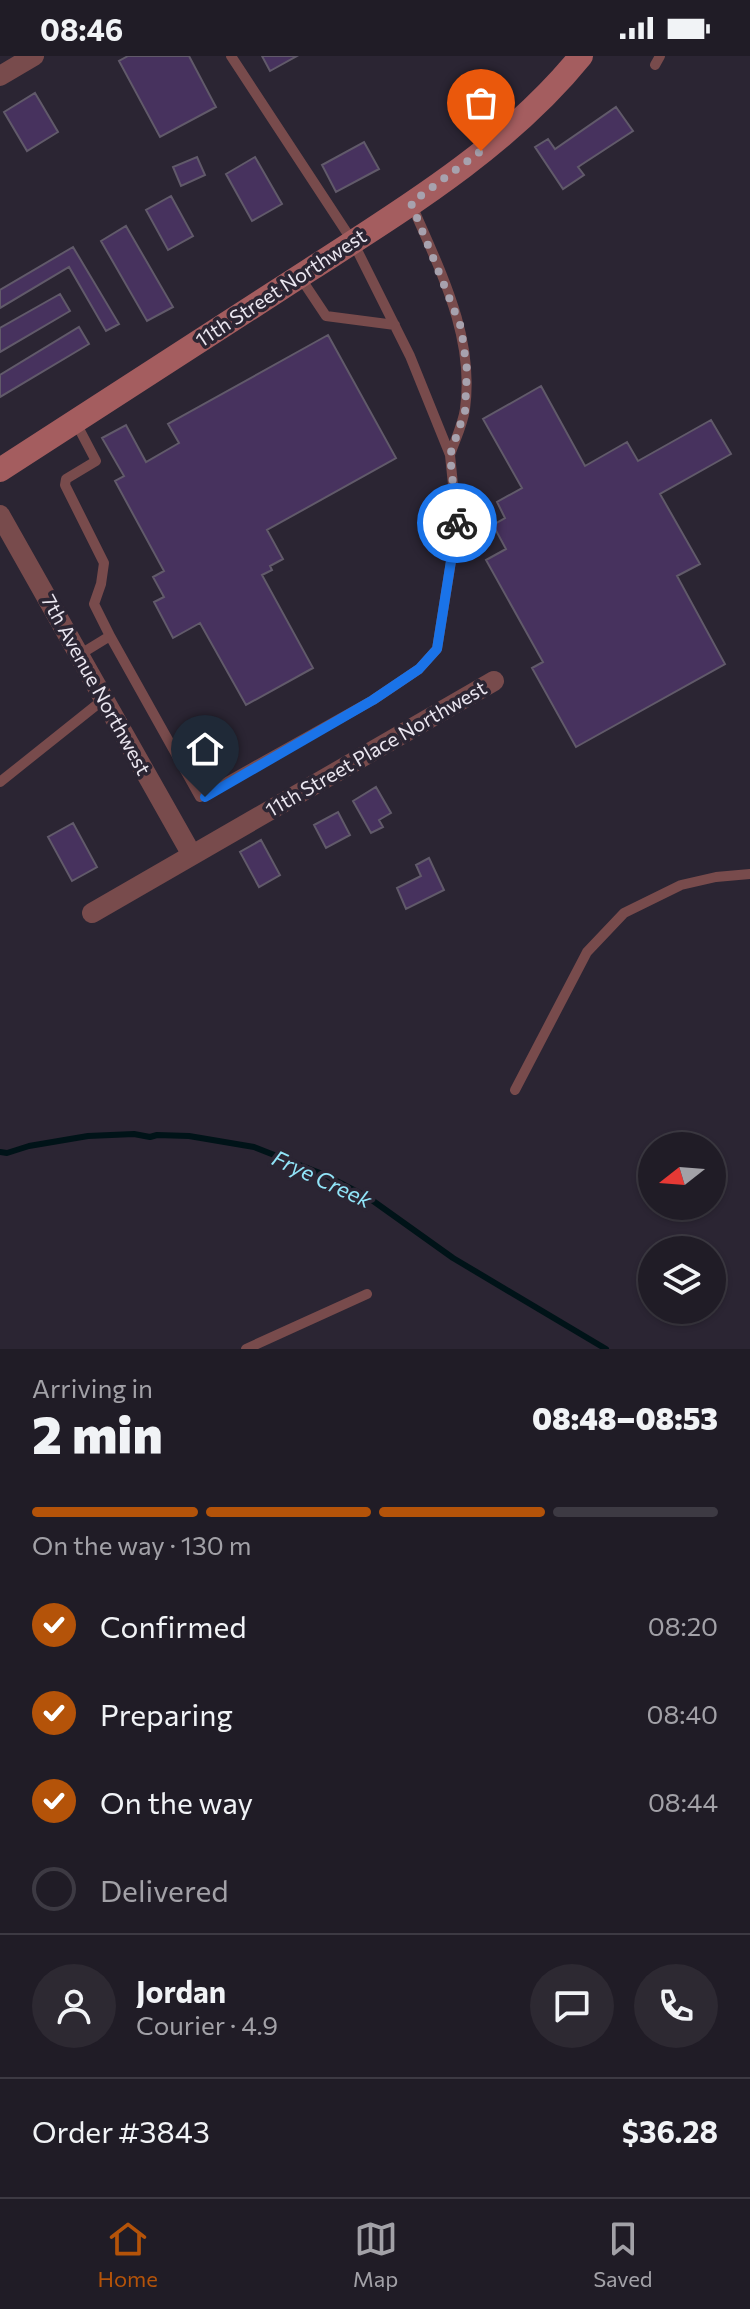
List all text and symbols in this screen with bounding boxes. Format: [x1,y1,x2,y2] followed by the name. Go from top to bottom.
[40,10,123,47] text: 08:46
[447,69,515,151] pin
[459,81,503,125] icon: bag
[191,223,370,351] street label: 11th Street Northwest
[417,483,497,563] courier
[435,501,479,545] icon: bike
[37,590,156,779] street label: 7th Avenue Northwest
[261,675,490,821] street label: 11th Street Place Northwest
[171,715,239,797] pin
[183,727,227,771] icon: home
[638,1132,726,1220] north arrow
[638,1132,726,1324] map controls
[268,1144,377,1214] water label: Frye Creek
[638,1236,726,1324] button: layers
[32,1372,153,1403] text: Arriving in
[532,1399,718,1436] text: 08:48–08:53
[32,1401,163,1465] text: 2 min
[32,1529,251,1560] text: On the way · 130 m
[32,1603,76,1647] icon: check
[100,1607,247,1644] text: Confirmed
[648,1610,718,1641] text: 08:20
[32,1691,76,1735] icon: check
[100,1695,233,1732] text: Preparing
[647,1698,718,1729] text: 08:40
[32,1779,76,1823] icon: check
[100,1783,253,1820] text: On the way
[648,1786,718,1817] text: 08:44
[100,1871,229,1908] text: Delivered
[32,1964,116,2048] button: person
[530,1964,614,2048] button: chat
[634,1964,718,2048] button: phone
[136,1972,226,2009] text: Jordan
[136,2009,278,2040] text: Courier · 4.9
[32,2112,210,2149] text: Order #3843
[622,2112,718,2149] text: $36.28
[97,2217,158,2292] tab: Home
[353,2217,398,2292] tab: Map
[593,2217,653,2292] tab: Saved

